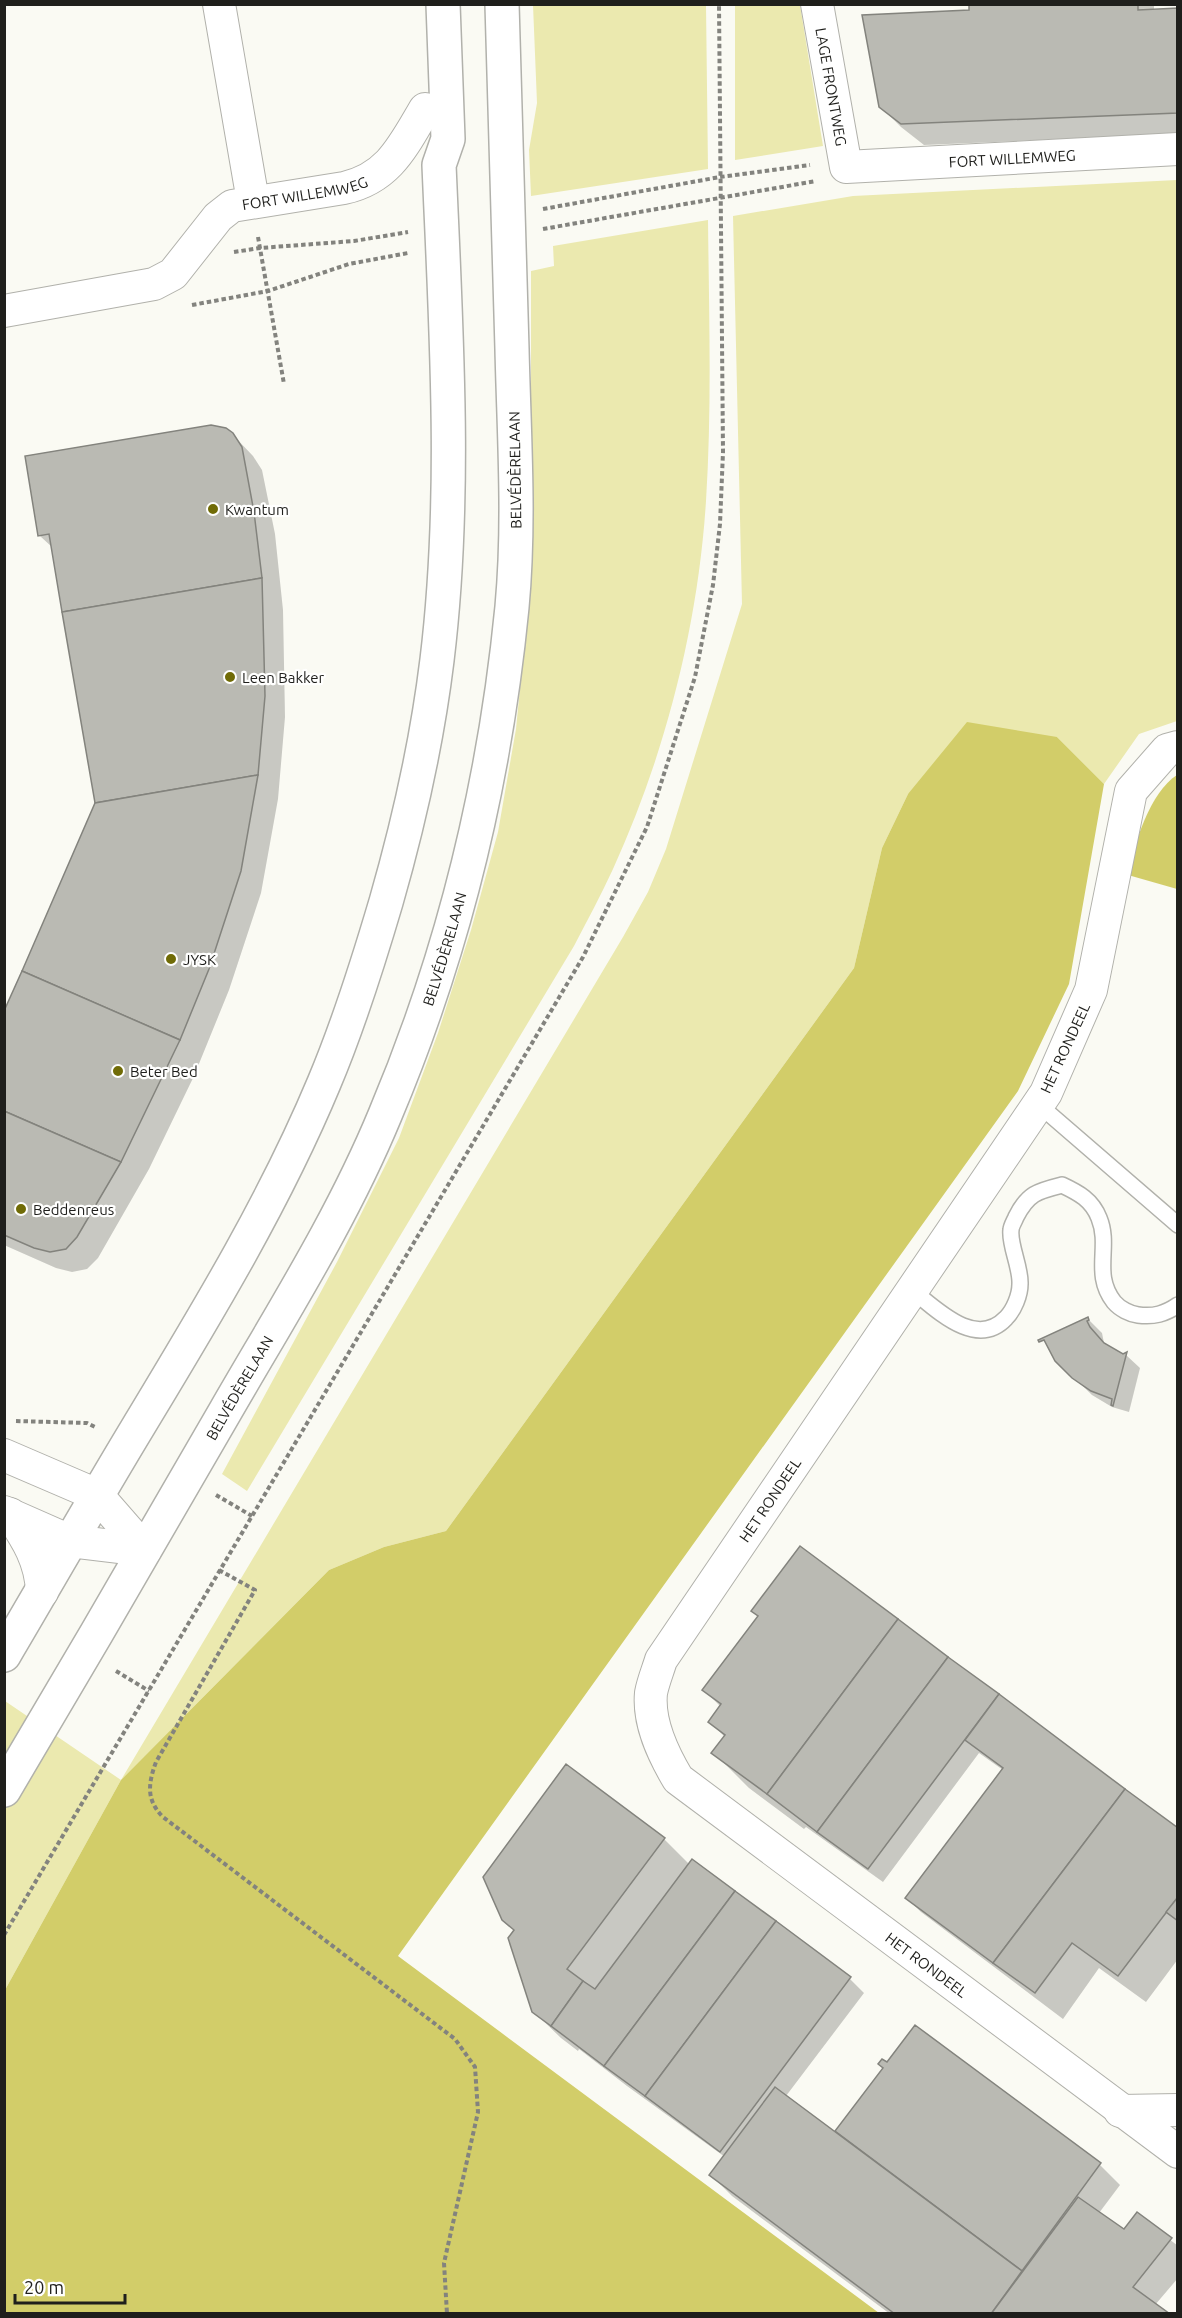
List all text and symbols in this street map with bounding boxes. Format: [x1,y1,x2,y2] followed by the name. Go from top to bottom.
[813,26,851,147] street label: LAGE FRONTWEG
[948,146,1076,170] street label: FORT WILLEMWEG
[241,172,370,213] street label: FORT WILLEMWEG
[505,411,525,529] street label: BELVÉDÈRELAAN
[225,501,289,518] place label: Kwantum
[206,502,220,516] marker: Kwantum
[242,669,325,686] place label: Leen Bakker
[223,670,237,684] marker: Leen Bakker
[419,890,469,1008] street label: BELVÉDÈRELAAN
[183,951,216,968] place label: JYSK
[164,952,178,966] marker: JYSK
[1037,1000,1093,1096] street label: HET RONDEEL
[130,1063,198,1080] place label: Beter Bed
[111,1064,125,1078] marker: Beter Bed
[33,1201,114,1218] place label: Beddenreus
[14,1202,28,1216] marker: Beddenreus
[202,1333,276,1443] street label: BELVÉDÈRELAAN
[736,1455,804,1545] street label: HET RONDEEL
[882,1929,971,2001] street label: HET RONDEEL
[15,2267,124,2305] scale bar
[24,2277,64,2297] text: 20 m

